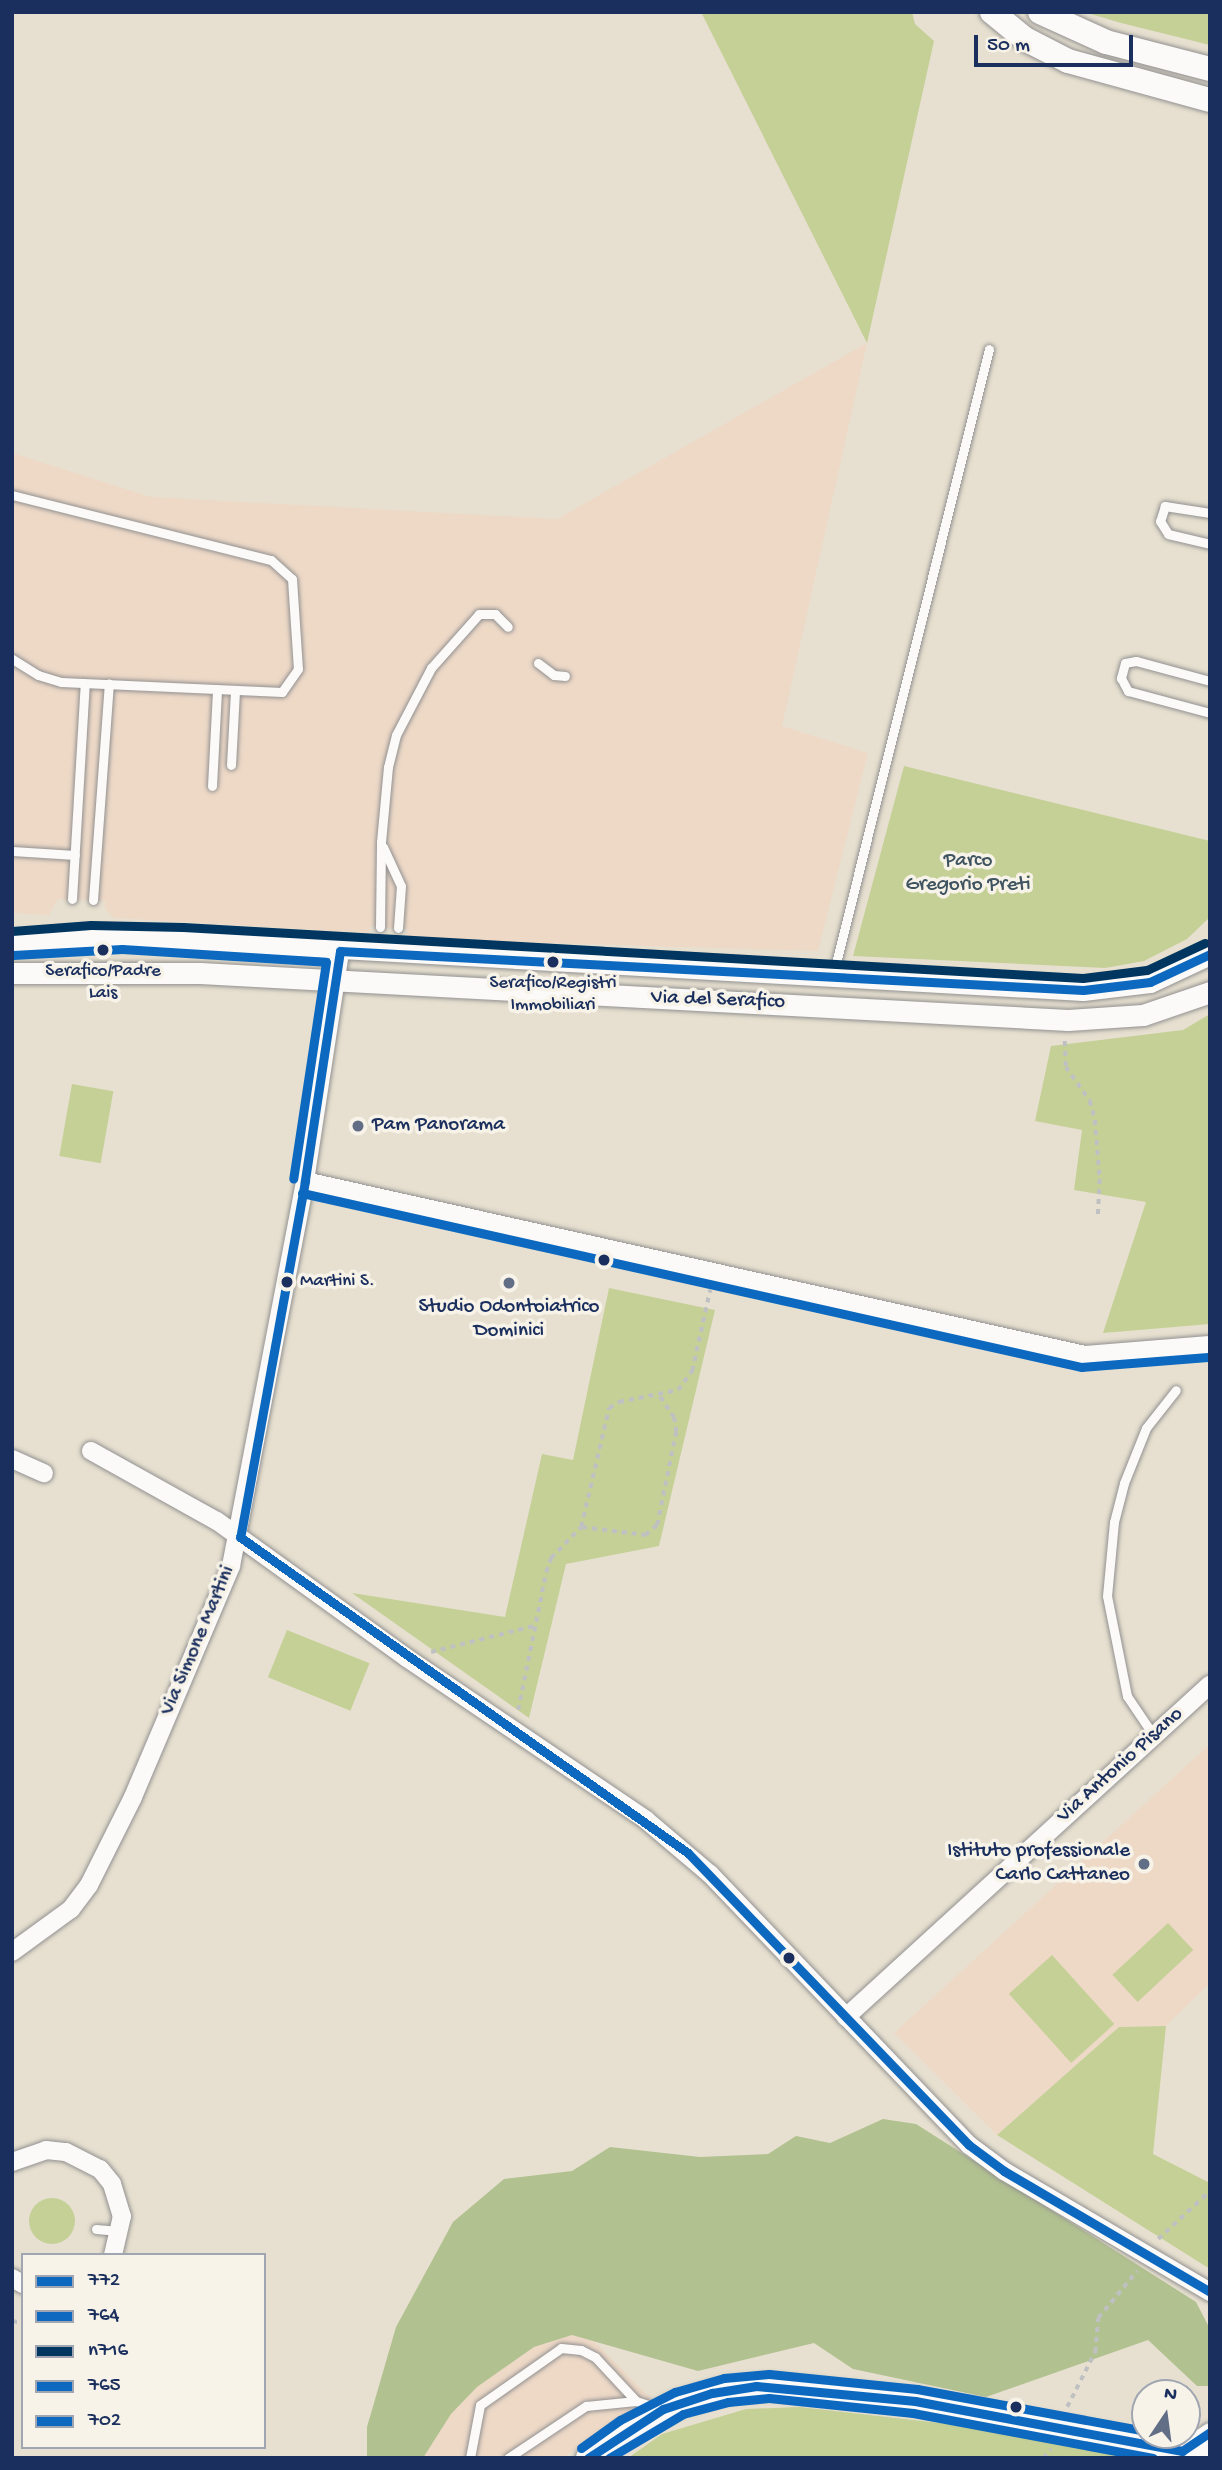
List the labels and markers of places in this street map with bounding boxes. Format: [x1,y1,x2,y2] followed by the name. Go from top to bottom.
[96,943,110,957] marker: Serafico/Padre Lais
[546,955,560,969] marker: Serafico/Registri Immobiliari
[45,961,161,1005] place label: Serafico/Padre Lais
[490,973,616,1017] place label: Serafico/Registri Immobiliari
[372,1113,505,1139] place label: Pam Panorama
[350,1118,366,1134] marker: Pam Panorama
[597,1253,611,1267] unlabelled marker
[300,1271,375,1293] place label: Martini S.
[499,1273,519,1293] marker: Studio Odontoiatrico Dominici
[280,1275,294,1289] marker: Martini S.
[418,1295,600,1345] place label: Studio Odontoiatrico Dominici
[947,1839,1130,1889] place label: Istituto professionale Carlo Cattaneo
[1136,1856,1152,1872] marker: Istituto professionale Carlo Cattaneo
[782,1951,796,1965] unlabelled marker
[1009,2400,1023,2414] unlabelled marker

